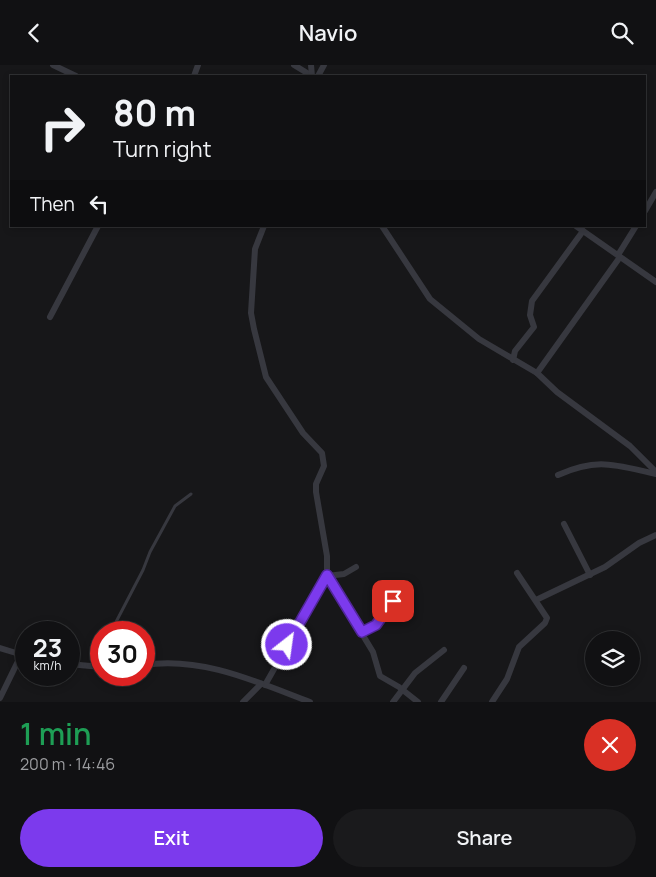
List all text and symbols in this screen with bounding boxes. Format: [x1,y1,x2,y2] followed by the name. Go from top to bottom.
[299,18,357,48] text: Navio
[20,19,48,47] icon: back
[608,19,636,47] icon: search
[113,89,196,137] text: 80 m
[30,95,95,160] icon: right
[113,134,211,164] text: Turn right
[85,190,113,218] icon: left
[30,191,75,217] text: Then
[372,580,414,622] pin
[379,587,407,615] icon: arrive
[260,618,312,670] position arrow
[90,621,155,686] speed limit sign: 30
[33,630,62,665] text: 23
[585,631,640,686] map controls
[585,631,640,686] button: layers
[34,657,61,674] text: km/h
[20,713,92,754] text: 1 min
[584,719,636,771] button: close
[20,753,115,775] text: 200 m · 14:46
[20,809,323,867] button: Exit
[333,809,636,867] button: Share

